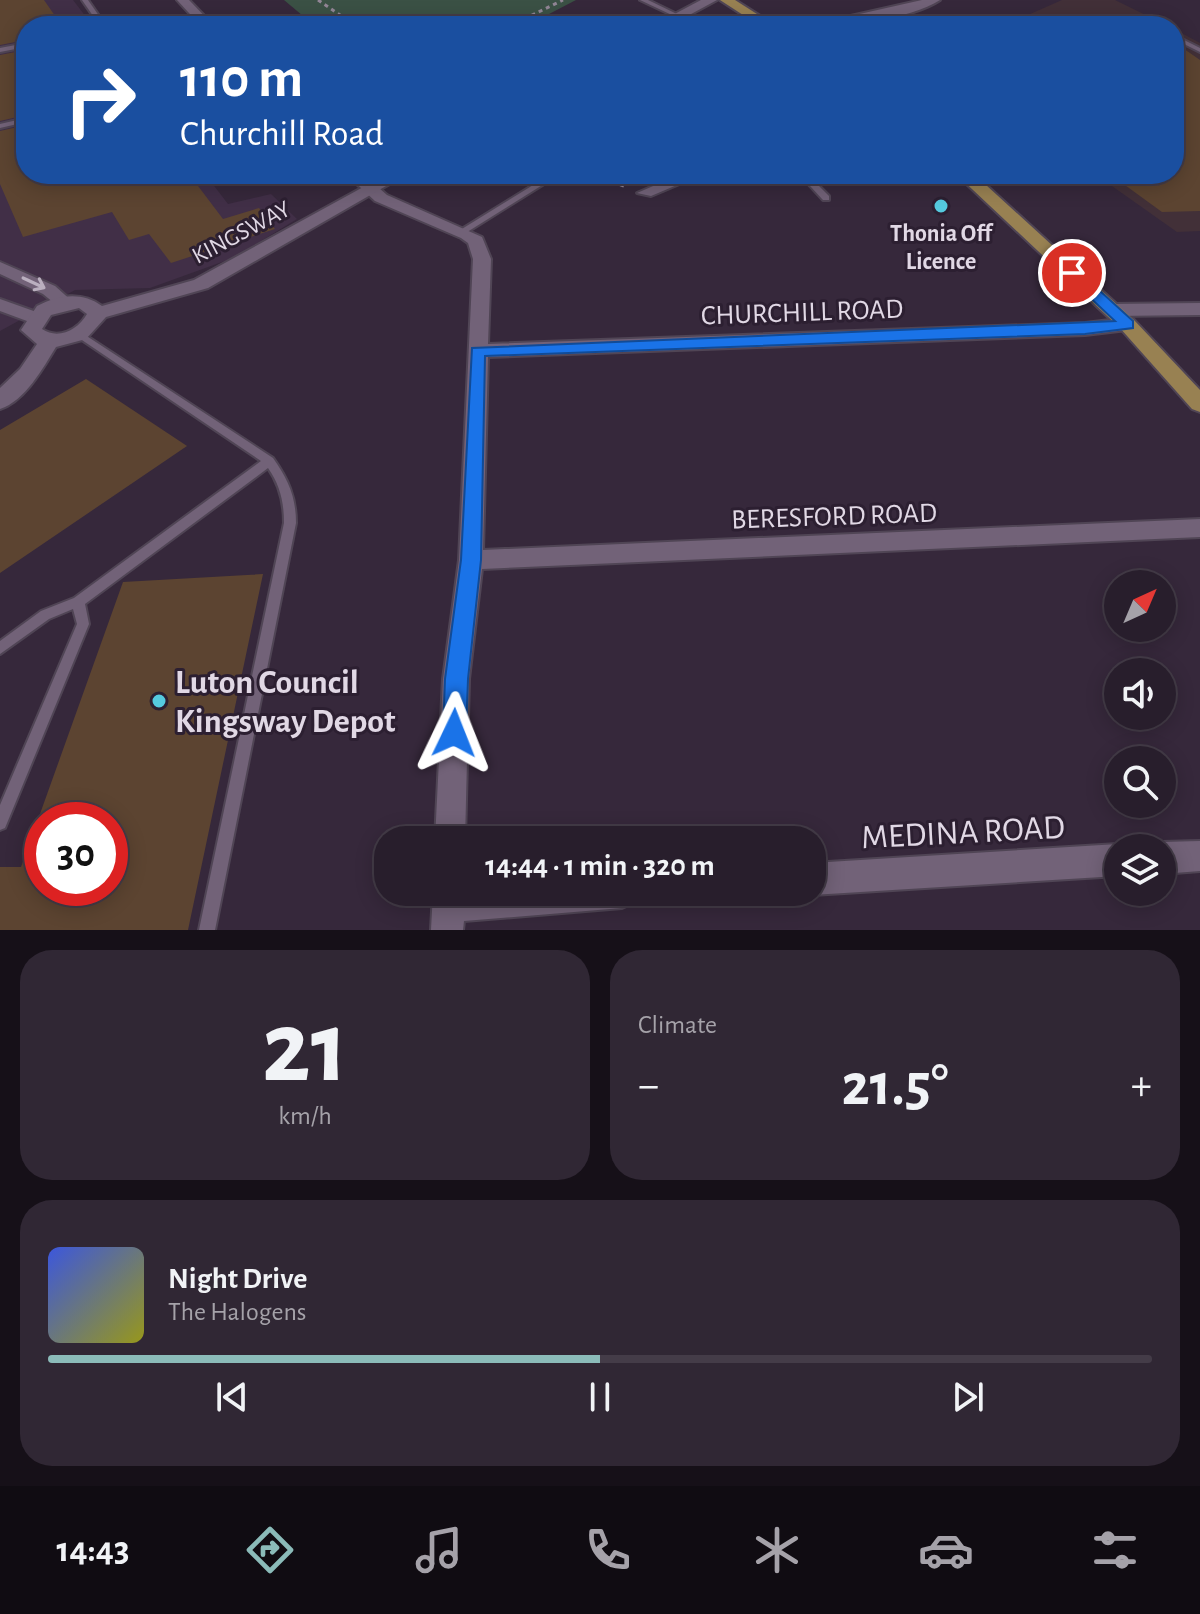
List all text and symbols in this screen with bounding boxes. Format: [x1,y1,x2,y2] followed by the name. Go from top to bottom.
[48,48,152,152] icon: right
[180,51,303,107] text: 110 m
[180,116,384,152] text: Churchill Road
[188,197,295,269] street label: KINGSWAY
[932,197,950,215] marker: Thonia Off Licence
[890,222,994,274] place label: Thonia Off Licence
[1038,239,1106,307] pin
[1050,251,1094,295] icon: arrive
[22,276,46,291] one-way arrow
[700,295,904,331] street label: CHURCHILL ROAD
[731,499,937,535] street label: BERESFORD ROAD
[1104,570,1176,642] north arrow
[1104,570,1176,906] map controls
[1104,658,1176,730] button: sound
[175,666,396,739] place label: Luton Council Kingsway Depot
[412,691,496,775] position arrow
[150,692,168,710] marker: Luton Council Kingsway Depot
[1104,746,1176,818] button: search
[24,802,128,906] speed limit sign: 30
[860,811,1066,855] street label: MEDINA ROAD
[1104,834,1176,906] button: layers
[485,851,715,881] text: 14:44 · 1 min · 320 m
[262,997,348,1101] text: 21
[638,1012,717,1038] text: Climate
[841,1056,949,1116] text: 21.5°
[638,1064,659,1108] text: −
[1131,1064,1152,1108] text: +
[278,1103,332,1129] text: km/h
[168,1264,307,1294] text: Night Drive
[168,1299,306,1325] text: The Halogens
[210,1375,254,1419] icon: previous
[578,1375,622,1419] icon: pause
[946,1375,990,1419] icon: next
[242,1522,298,1578] icon: directions
[411,1522,467,1578] icon: music
[580,1522,636,1578] icon: phone
[749,1522,805,1578] icon: climate
[918,1522,974,1578] icon: car
[1087,1522,1143,1578] icon: filters
[57,1532,129,1568] text: 14:43

